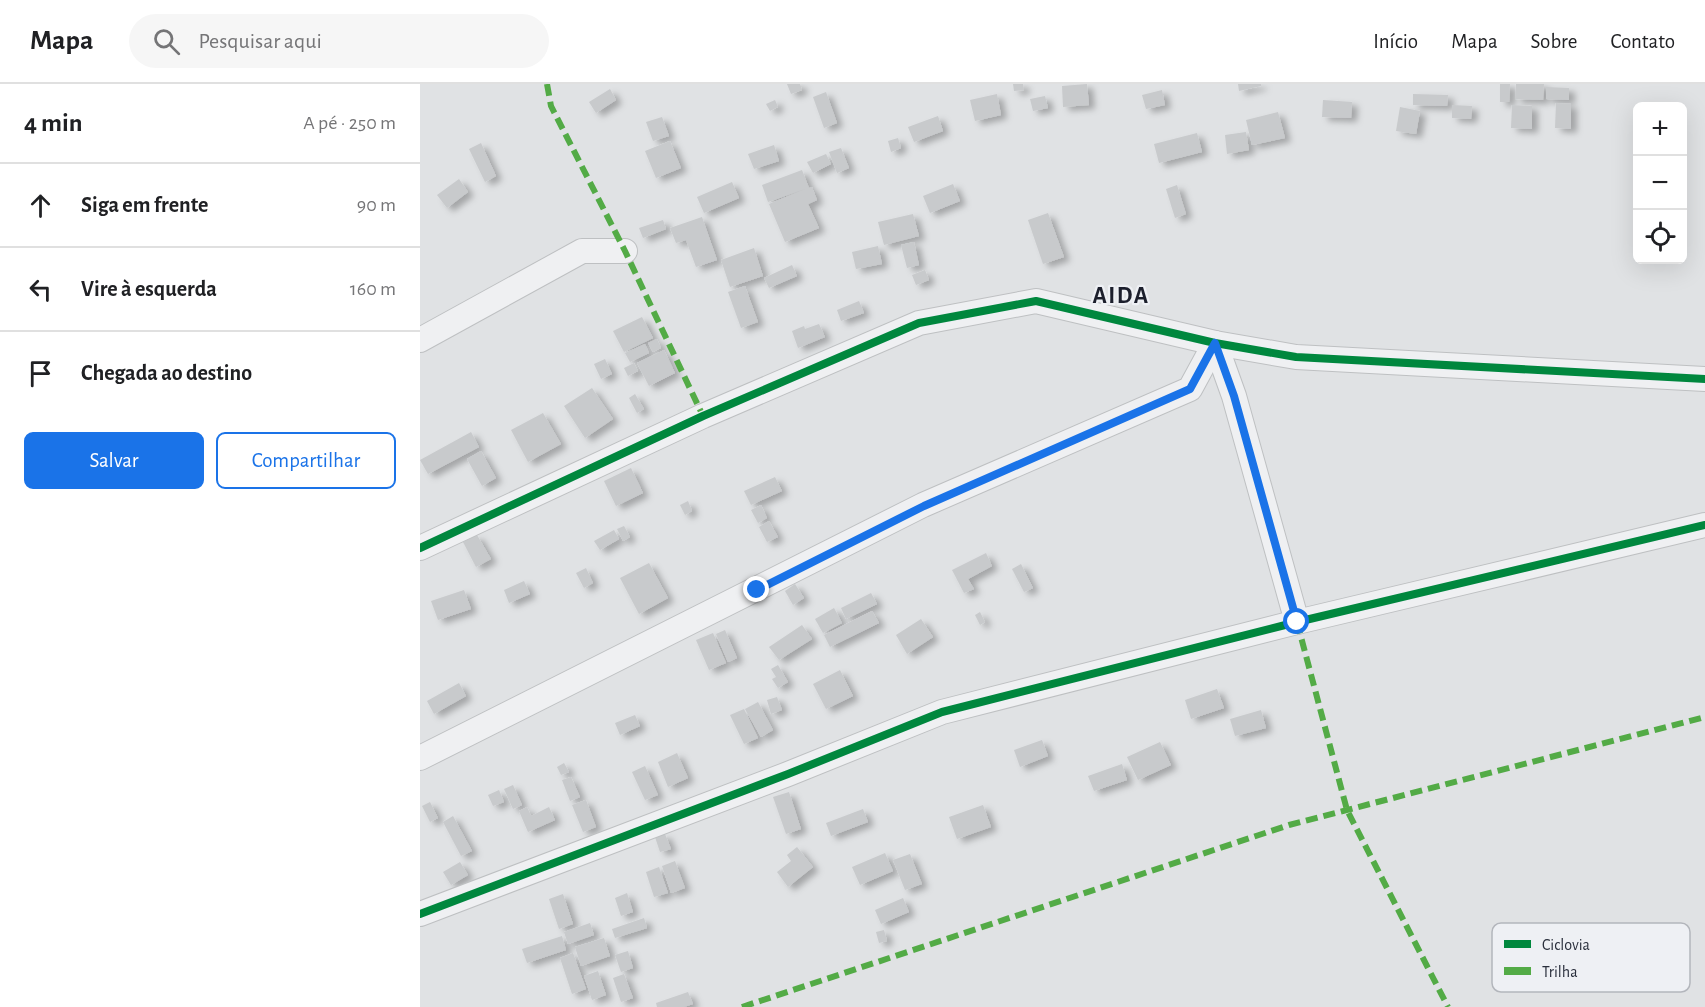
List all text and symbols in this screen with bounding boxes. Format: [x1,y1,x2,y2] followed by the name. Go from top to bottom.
[129,14,549,68] search box
[150,25,183,58] icon: search
[30,27,93,55] text: Mapa
[198,30,322,52] text: Pesquisar aqui
[1373,31,1418,52] text: Início
[1451,31,1498,52] text: Mapa
[1531,31,1577,52] text: Sobre
[1610,31,1675,52] text: Contato
[1633,102,1687,264] map controls
[1633,102,1687,156] button: +
[24,110,83,136] text: 4 min
[303,113,396,133] text: A pé · 250 m
[1633,156,1687,210] button: −
[24,189,57,222] icon: ahead
[81,194,208,216] text: Siga em frente
[357,195,396,215] text: 90 m
[1633,210,1687,264] button: locate
[24,273,57,306] icon: left
[81,278,217,300] text: Vire à esquerda
[350,279,396,299] text: 160 m
[1092,284,1150,308] district label: AIDA
[24,357,57,390] icon: arrive
[81,362,252,384] text: Chegada ao destino
[24,432,204,489] button: Salvar
[216,432,396,489] button: Compartilhar
[743,576,769,602] route end
[1283,608,1309,634] route start
[1492,923,1690,992] legend
[1542,937,1590,953] text: Ciclovia
[1542,964,1578,980] text: Trilha

